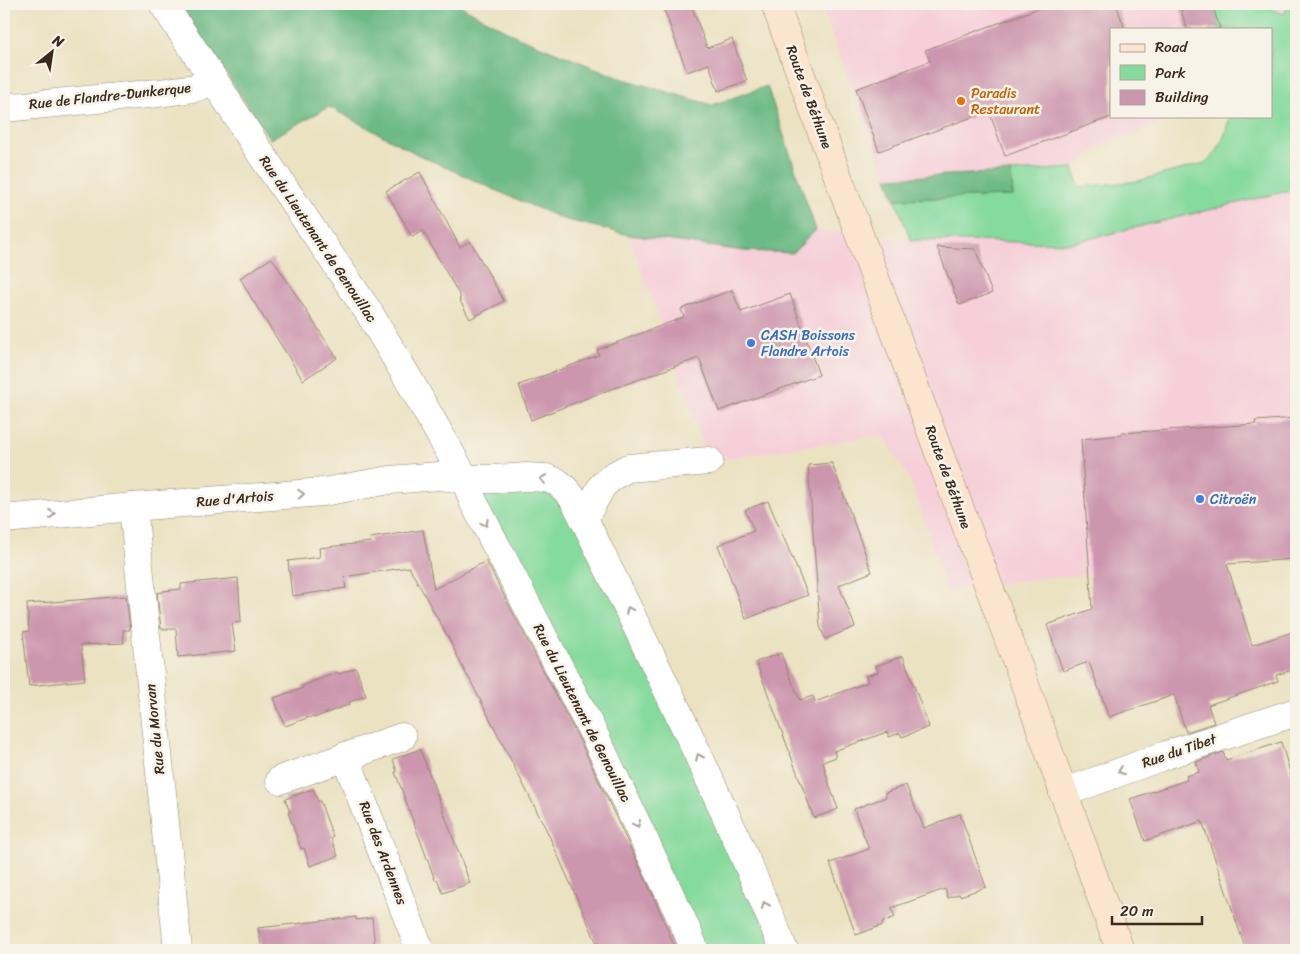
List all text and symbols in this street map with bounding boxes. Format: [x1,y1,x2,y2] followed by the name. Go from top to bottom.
[47,27,69,55] text: N
[28,28,78,78] north arrow
[1110,28,1272,118] legend
[1155,34,1188,60] text: Road
[779,42,839,153] street label: Route de Béthune
[1155,60,1186,86] text: Park
[28,75,192,117] street label: Rue de Flandre-Dunkerque
[971,81,1040,122] place label: Paradis Restaurant
[1155,84,1209,110] text: Building
[955,95,967,107] marker: Paradis Restaurant
[252,150,384,328] street label: Rue du Lieutenant de Genouillac
[761,323,855,364] place label: CASH Boissons Flandre Artois
[745,337,757,349] marker: CASH Boissons Flandre Artois
[918,422,978,533] street label: Route de Béthune
[538,474,547,484] one-way arrow
[195,483,275,515] street label: Rue d'Artois
[1210,487,1257,512] place label: Citroën
[298,488,306,499] one-way arrow
[1194,493,1206,505] marker: Citroën
[49,509,57,520] one-way arrow
[479,518,489,527] one-way arrow
[625,606,635,615] one-way arrow
[526,619,638,807] street label: Rue du Lieutenant de Genouillac
[138,682,172,775] street label: Rue du Morvan
[1138,726,1221,775] street label: Rue du Tibet
[694,753,705,762] one-way arrow
[1117,765,1125,775] one-way arrow
[352,797,414,909] street label: Rue des Ardennes
[631,819,641,828] one-way arrow
[1112,894,1202,926] scale bar
[1120,898,1154,924] text: 20 m
[761,901,772,910] one-way arrow

